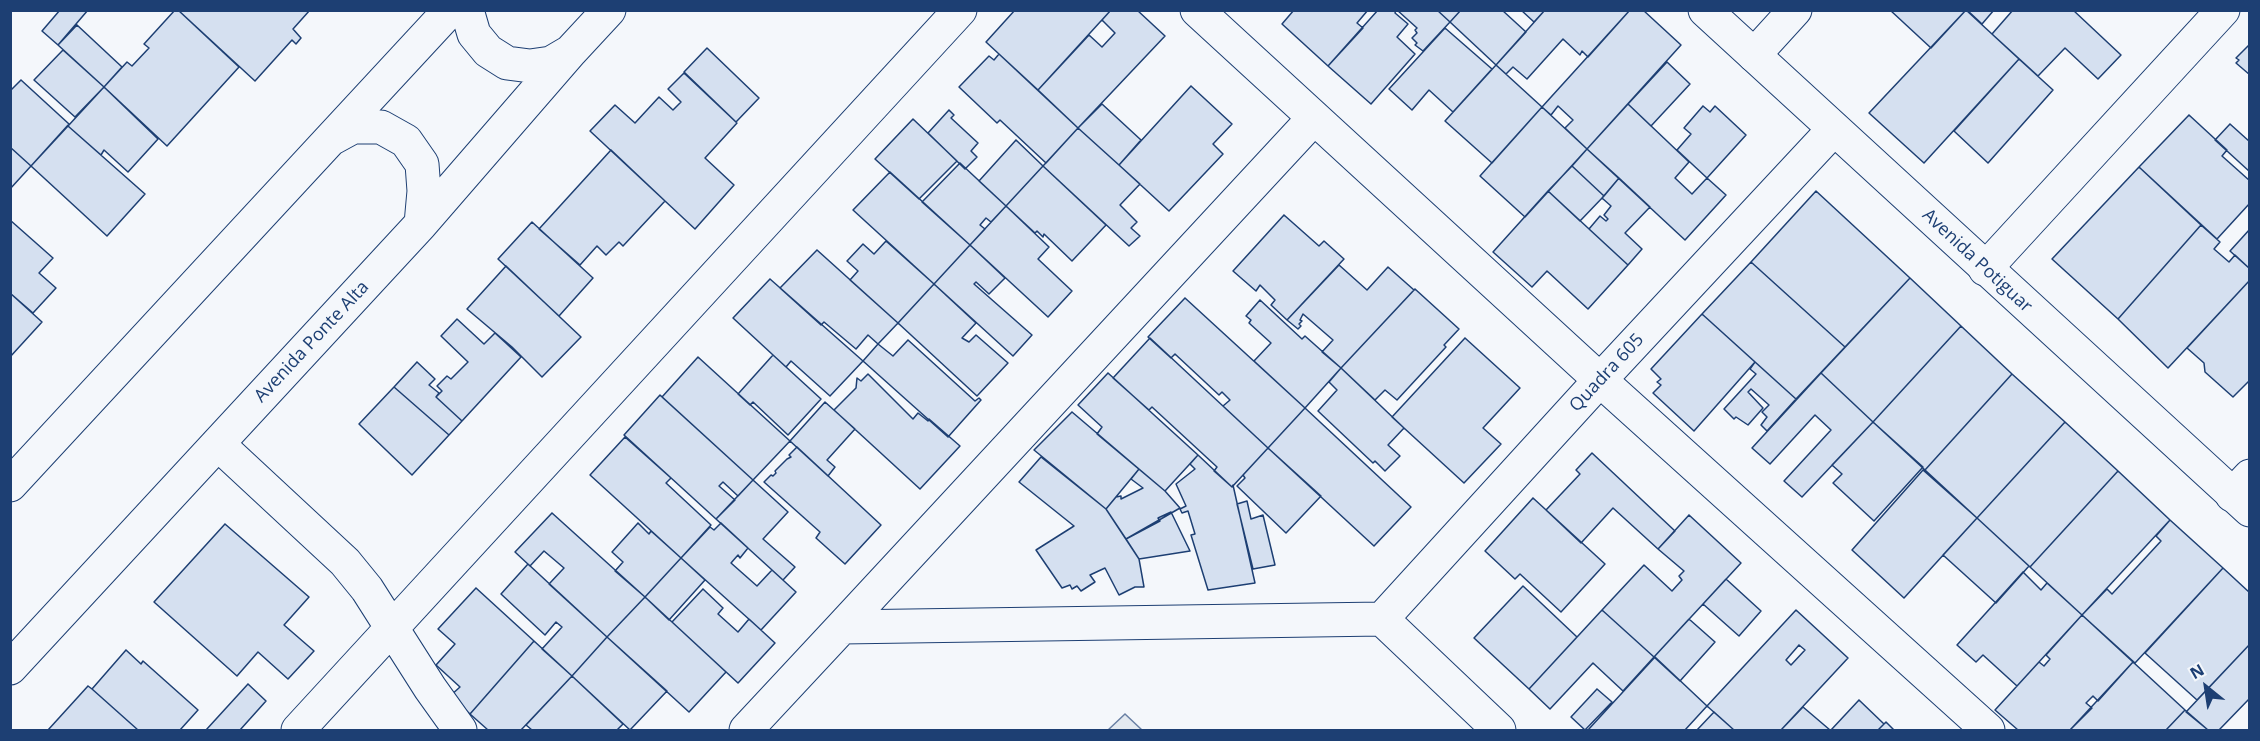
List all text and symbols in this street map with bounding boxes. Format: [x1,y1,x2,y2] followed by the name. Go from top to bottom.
[1918,204,2036,318] street label: Avenida Potiguar
[250,277,374,407] street label: Avenida Ponte Alta
[1565,329,1649,417] street label: Quadra 605
[2176,657,2236,717] north arrow
[2186,659,2208,684] text: N

